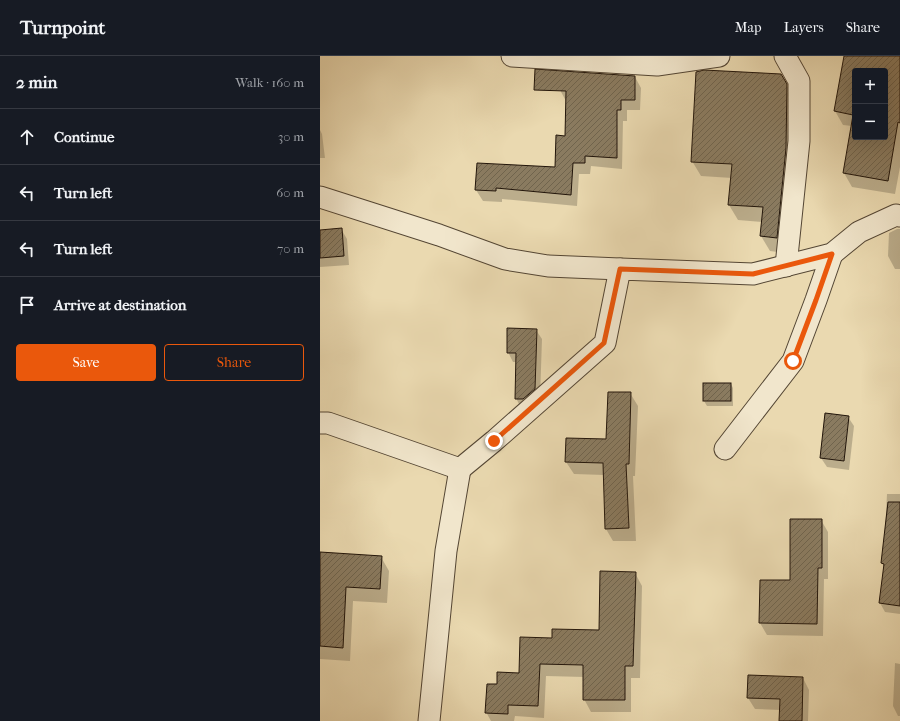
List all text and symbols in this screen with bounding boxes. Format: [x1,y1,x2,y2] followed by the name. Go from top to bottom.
[20,17,105,39] text: Turnpoint
[735,19,762,36] text: Map
[784,19,824,36] text: Layers
[846,19,880,36] text: Share
[852,68,888,140] map controls
[852,68,888,104] button: +
[16,72,57,92] text: 2 min
[235,75,304,90] text: Walk · 160 m
[852,104,888,140] button: −
[16,126,38,148] icon: ahead
[54,128,114,146] text: Continue
[278,129,304,144] text: 30 m
[16,182,38,204] icon: left
[54,184,112,202] text: Turn left
[276,185,304,200] text: 60 m
[16,238,38,260] icon: left
[54,240,112,258] text: Turn left
[277,241,304,256] text: 70 m
[16,294,38,316] icon: arrive
[54,296,186,314] text: Arrive at destination
[16,344,156,381] button: Save
[164,344,304,381] button: Share
[784,352,802,370] route start
[485,432,503,450] route end

